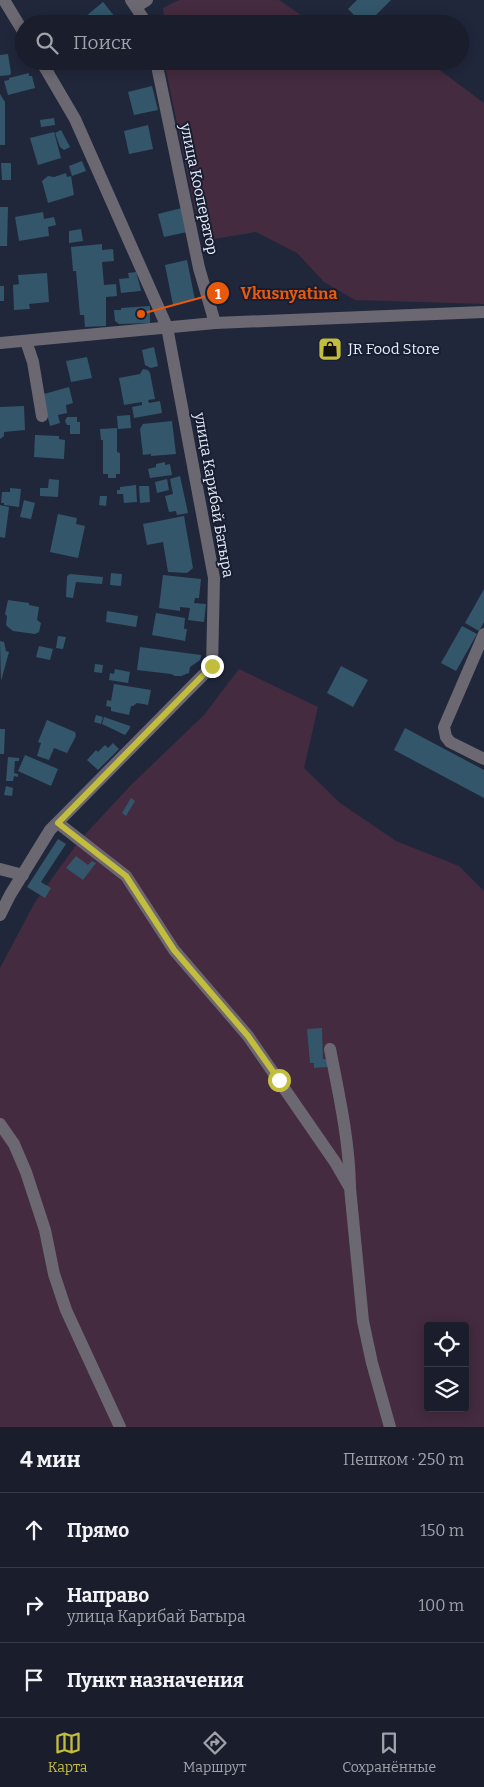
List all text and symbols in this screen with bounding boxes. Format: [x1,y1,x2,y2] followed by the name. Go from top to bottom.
[15,15,469,70] search box
[33,29,61,57] icon: search
[73,31,132,54] text: Поиск
[176,121,222,256] street label: улица Кооператор
[206,278,348,309] callout: Vkusnyatina
[241,284,337,303] text: Vkusnyatina
[215,285,222,303] text: 1
[317,336,343,362] shop icon: JR Food Store
[347,340,440,358] place label: JR Food Store
[190,410,237,579] street label: улица Карибай Батыра
[201,655,224,678] route end
[268,1069,291,1092] route start
[424,1322,469,1412] map controls
[424,1322,469,1367] button: locate
[424,1367,469,1412] button: layers
[20,1447,81,1473] text: 4 мин
[343,1450,464,1469] text: Пешком · 250 m
[20,1516,48,1544] icon: ahead
[67,1519,129,1542] text: Прямо
[420,1521,464,1540] text: 150 m
[67,1584,149,1607] text: Направо
[20,1591,48,1619] icon: right
[419,1596,464,1615] text: 100 m
[67,1607,246,1626] text: улица Карибай Батыра
[20,1666,48,1694] icon: arrive
[67,1669,244,1692] text: Пункт назначения
[48,1729,87,1776] tab: Карта
[183,1729,246,1776] tab: Маршрут
[342,1729,436,1776] tab: Сохранённые

